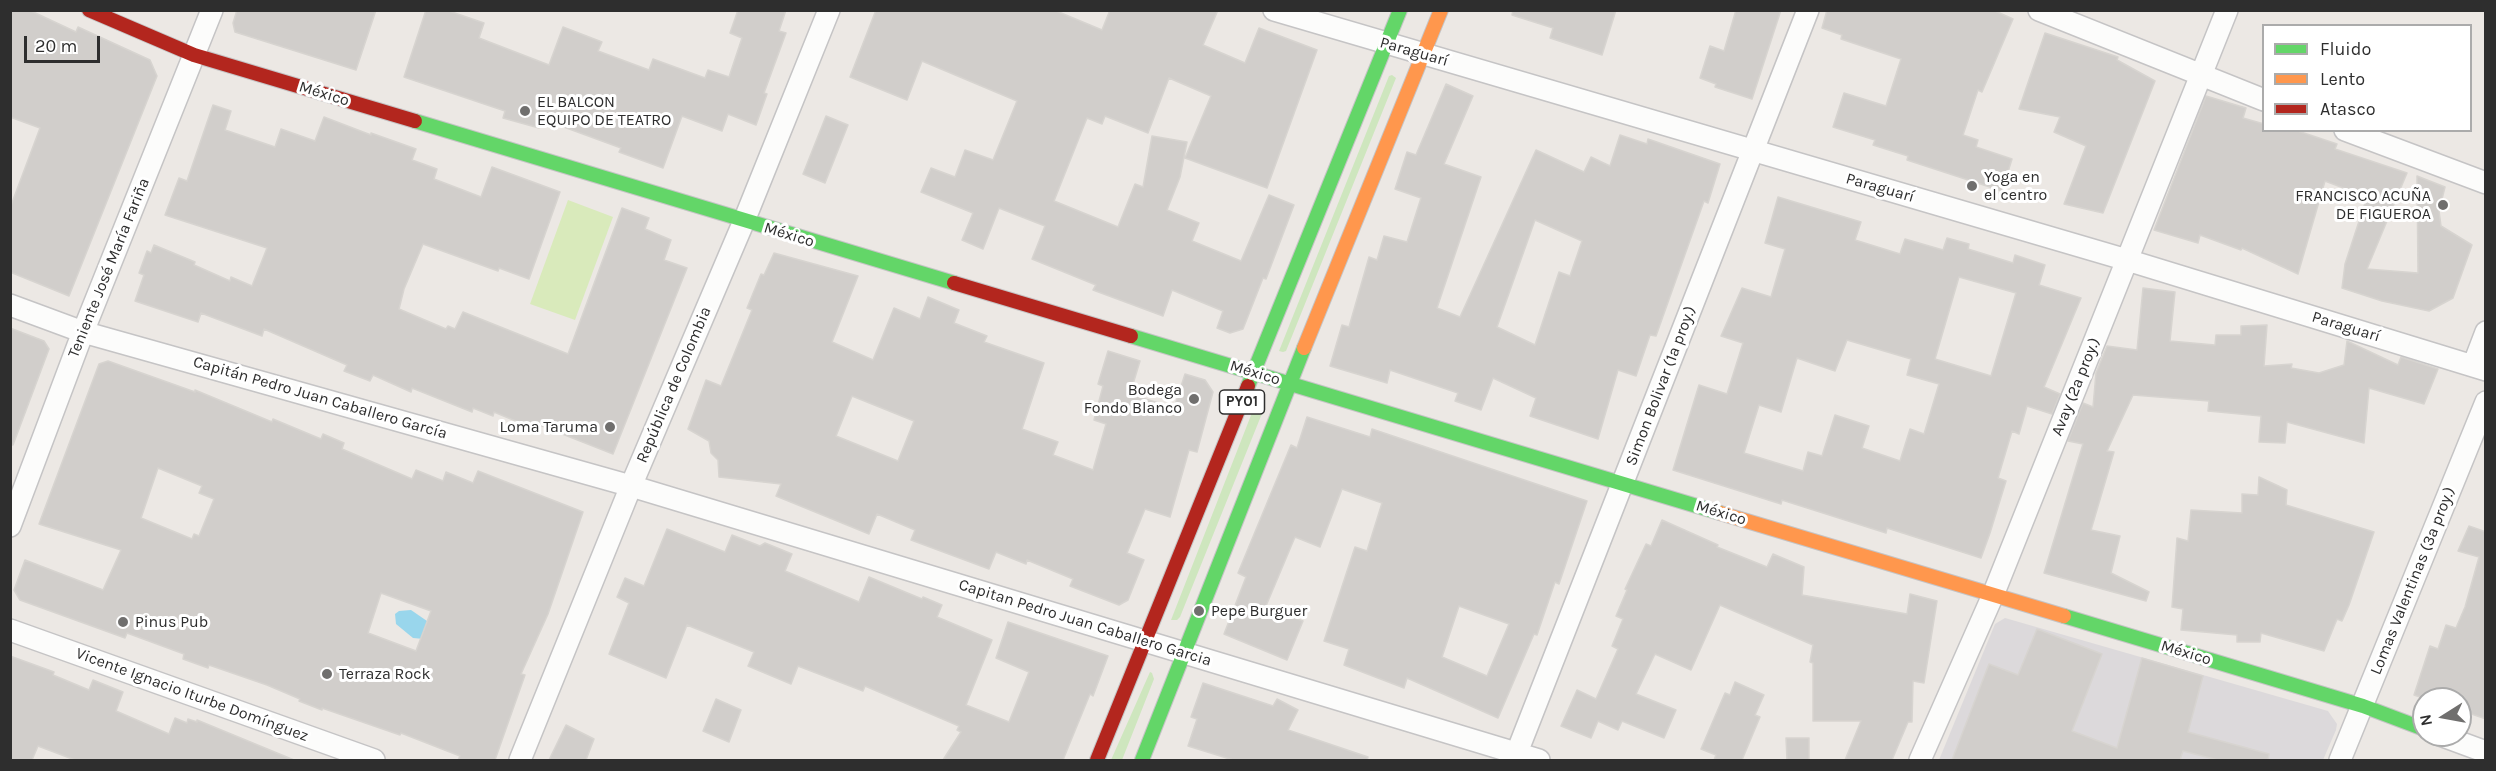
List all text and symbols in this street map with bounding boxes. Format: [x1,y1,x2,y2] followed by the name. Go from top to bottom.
[27,24,104,62] scale bar
[2262,24,2472,132] legend
[1378,33,1450,71] street label: Paraguarí
[35,35,77,57] text: 20 m
[2320,38,2371,60] text: Fluido
[2320,68,2365,90] text: Lento
[296,77,352,111] street label: México
[537,92,671,130] place label: EL BALCON EQUIPO DE TEATRO
[2320,98,2376,120] text: Atasco
[518,104,532,118] marker: EL BALCON EQUIPO DE TEATRO
[1984,167,2047,205] place label: Yoga en el centro
[1844,169,1916,207] street label: Paraguarí
[64,175,154,361] street label: Teniente José María Fariña
[1965,179,1979,193] marker: Yoga en el centro
[2295,186,2431,224] place label: FRANCISCO ACUÑA DE FIGUEROA
[2436,198,2450,212] marker: FRANCISCO ACUÑA DE FIGUEROA
[761,218,817,252] street label: México
[1622,303,1700,469] street label: Simon Bolivar (1ª proy.)
[632,304,716,466] street label: República de Colombia
[2310,308,2382,346] street label: Paraguarí
[2048,335,2104,439] street label: Avay (2ª proy.)
[191,352,449,444] street label: Capitán Pedro Juan Caballero García
[1227,356,1283,390] street label: México
[1084,380,1182,418] place label: Bodega Fondo Blanco
[1220,390,1264,414] road number: PY01
[1187,392,1201,406] marker: Bodega Fondo Blanco
[500,417,598,437] place label: Loma Taruma
[603,420,617,434] marker: Loma Taruma
[2366,484,2460,678] street label: Lomas Valentinas (3ª proy.)
[1693,496,1749,530] street label: México
[956,575,1214,671] street label: Capitan Pedro Juan Caballero Garcia
[1211,601,1307,621] place label: Pepe Burguer
[1192,604,1206,618] marker: Pepe Burguer
[135,612,208,632] place label: Pinus Pub
[116,615,130,629] marker: Pinus Pub
[2158,636,2214,670] street label: México
[73,644,311,746] street label: Vicente Ignacio Iturbe Domínguez
[339,664,430,684] place label: Terraza Rock
[320,667,334,681] marker: Terraza Rock
[2412,687,2472,747] north arrow
[2415,713,2436,728] text: N

